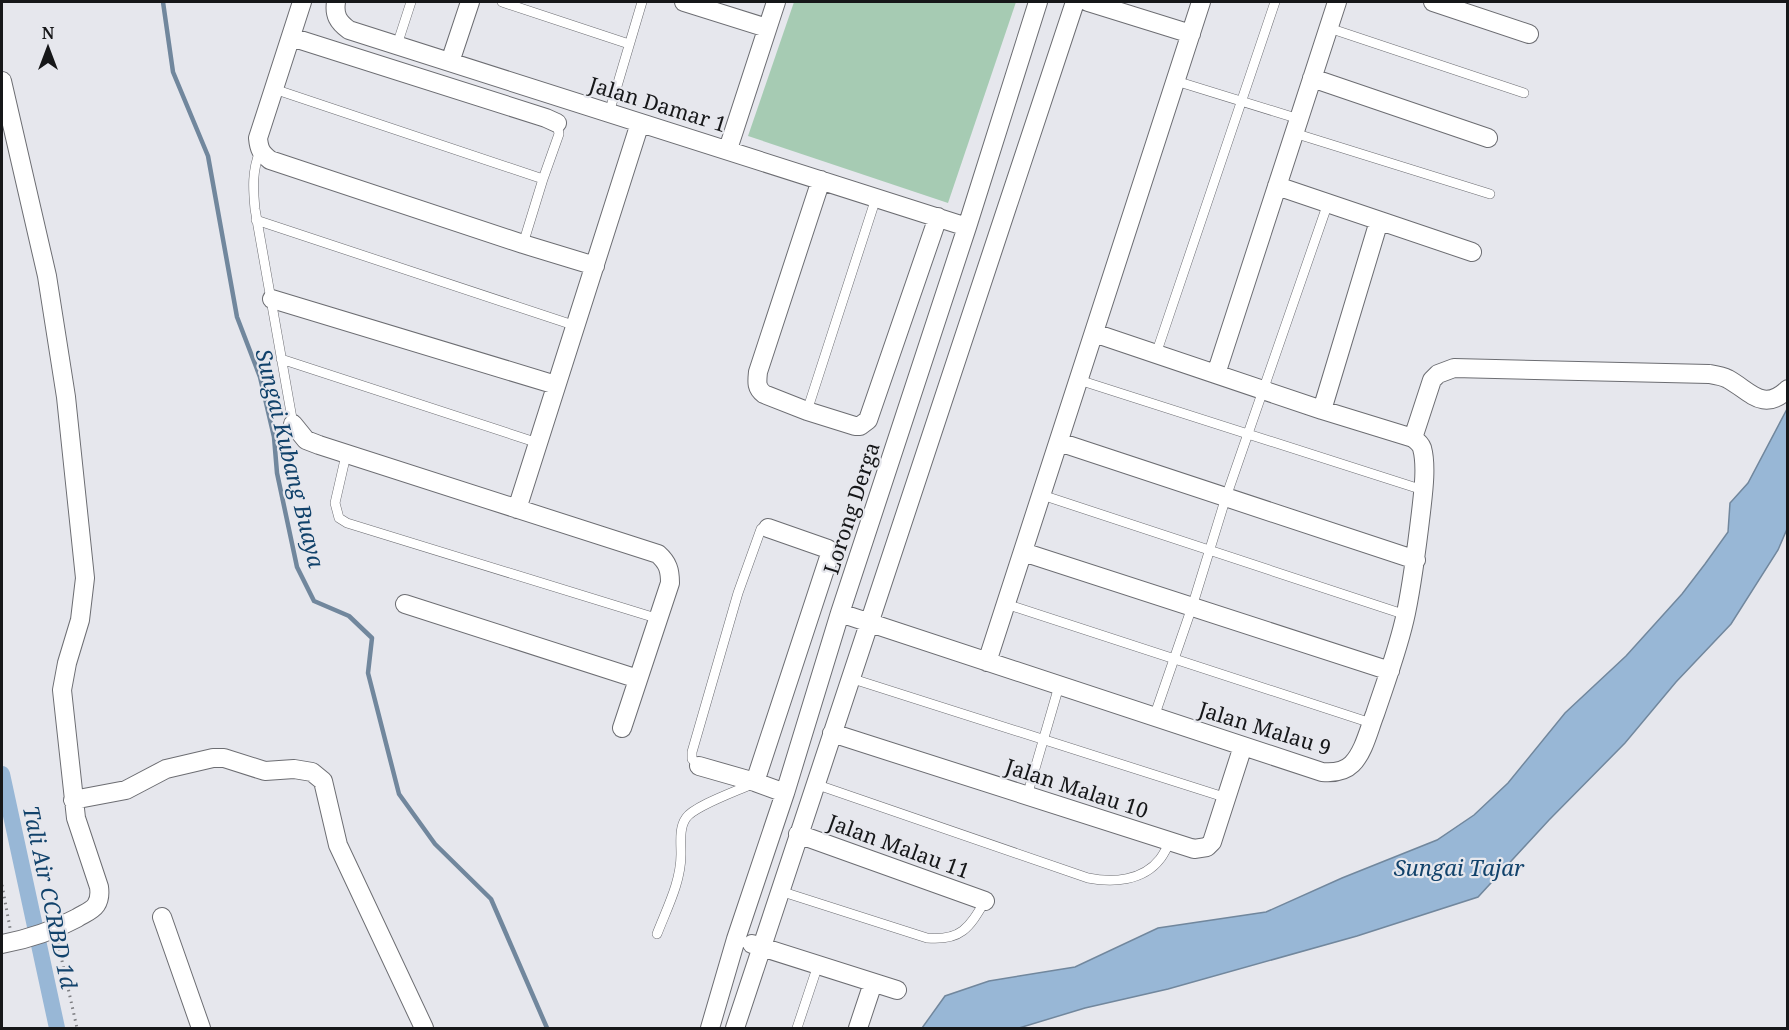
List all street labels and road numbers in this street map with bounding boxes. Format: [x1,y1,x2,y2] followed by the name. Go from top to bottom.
[585,69,730,138] street label: Jalan Damar 1
[817,439,885,577] street label: Lorong Derga
[1194,694,1335,761] street label: Jalan Malau 9
[1001,751,1152,824] street label: Jalan Malau 10
[823,807,974,885] street label: Jalan Malau 11

